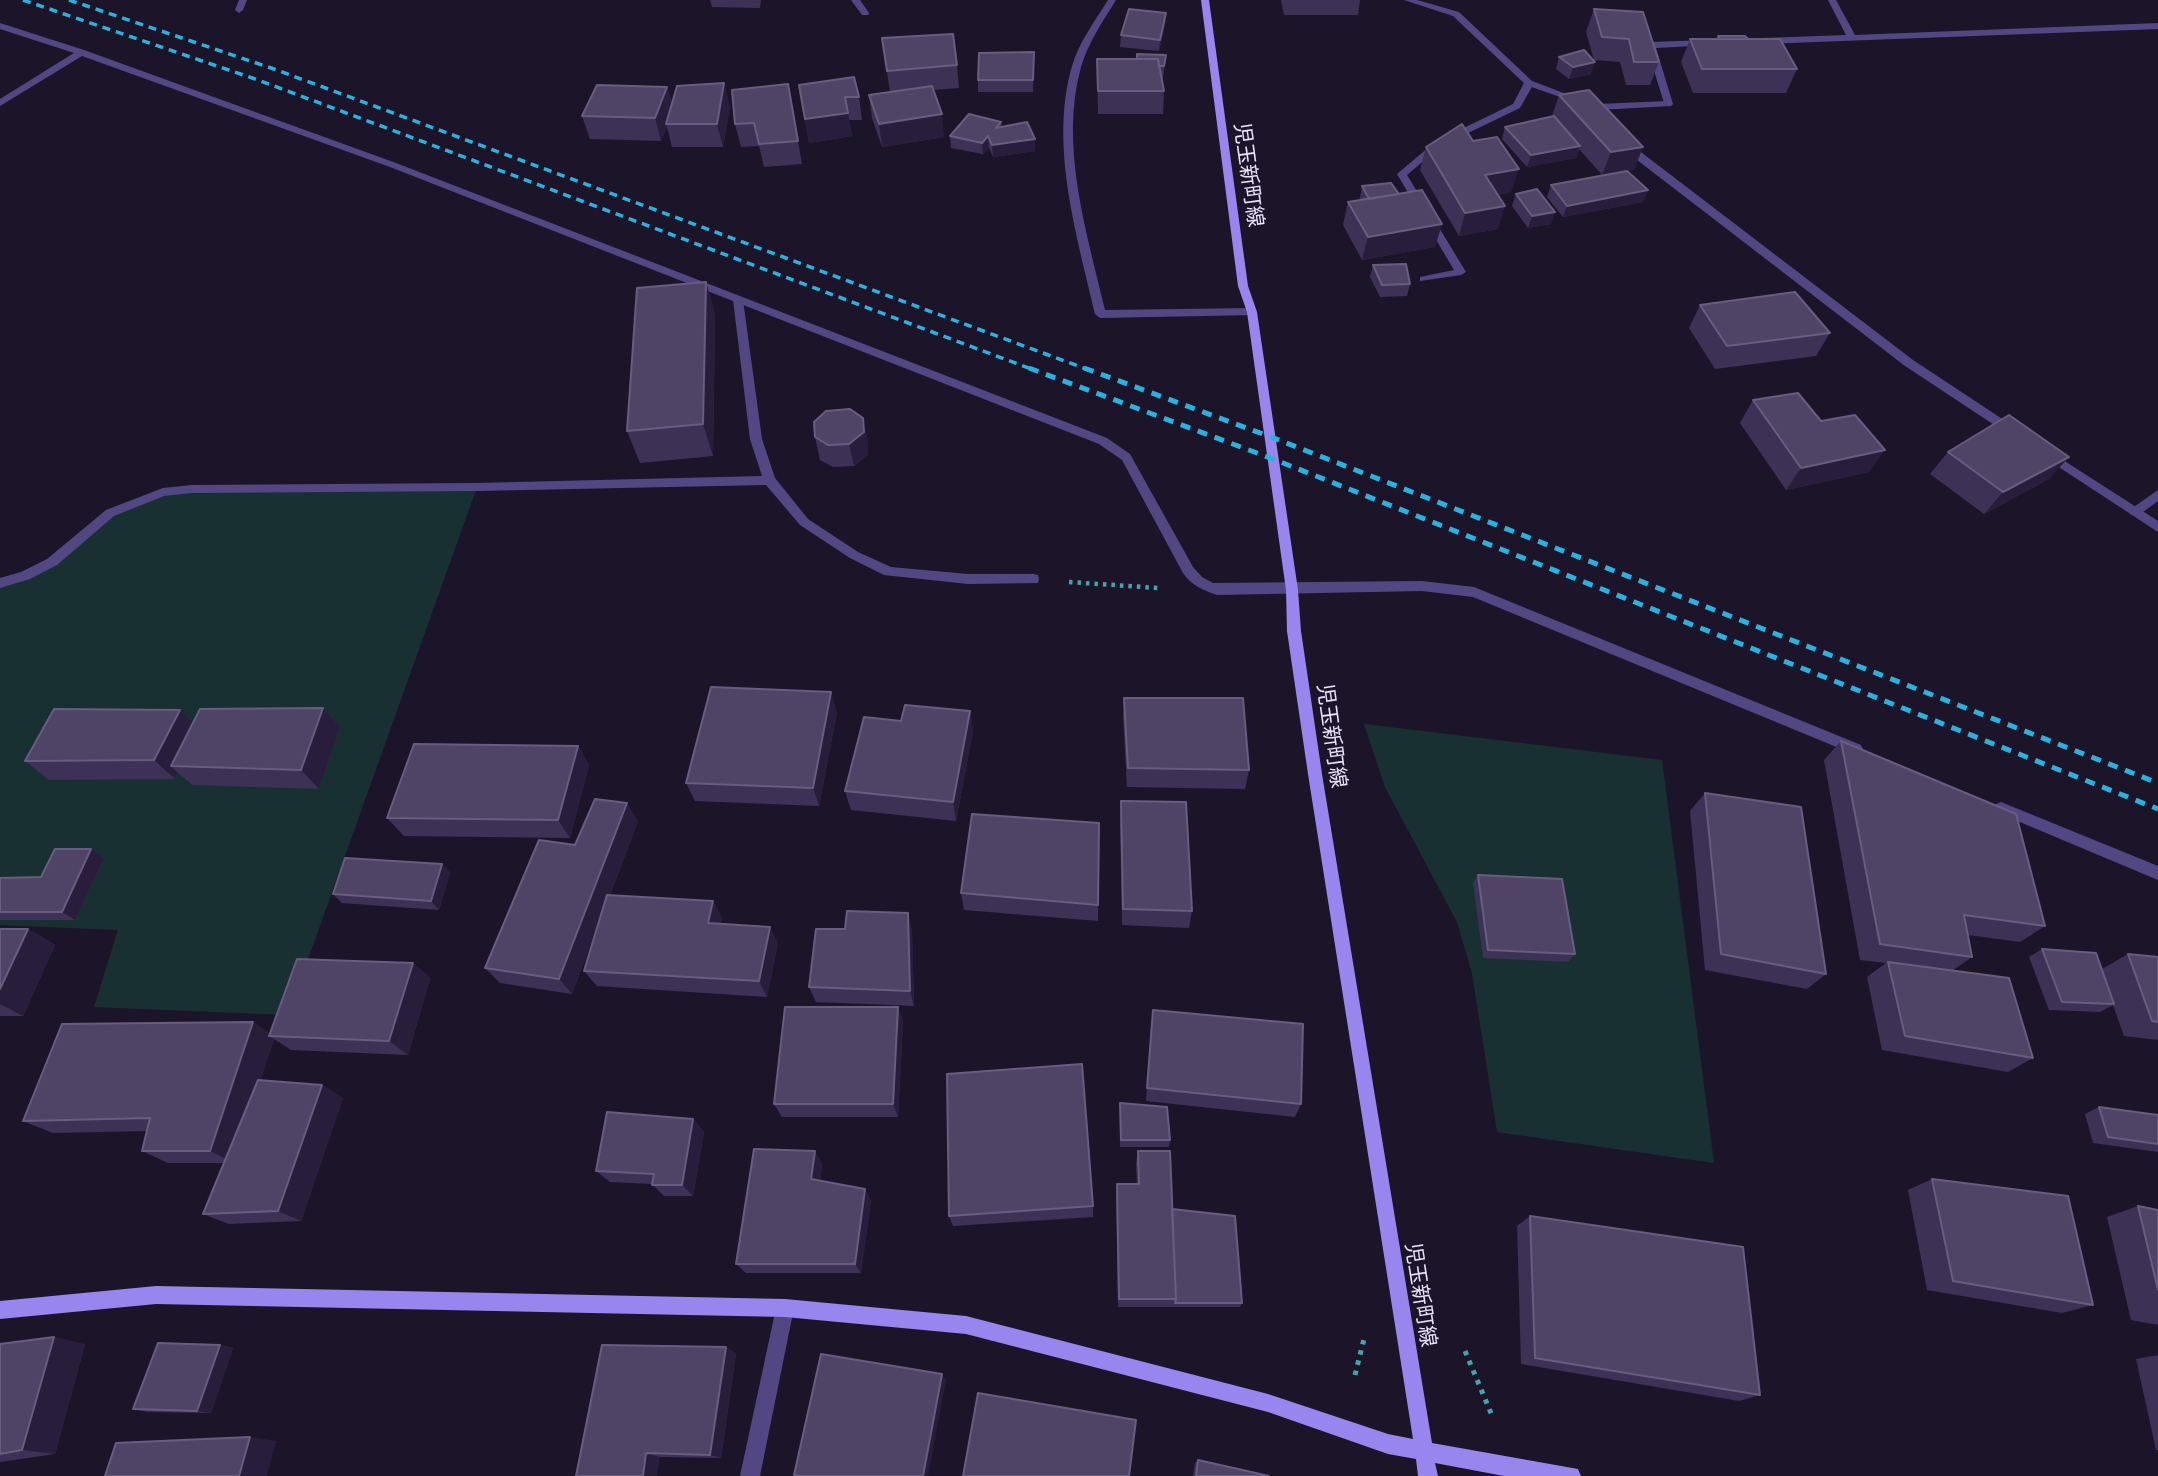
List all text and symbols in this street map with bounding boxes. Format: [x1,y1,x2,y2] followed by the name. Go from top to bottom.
[1228,121,1268,229] street label: 児玉新町線
[1311,682,1351,790] street label: 児玉新町線
[1399,1241,1441,1349] street label: 児玉新町線

